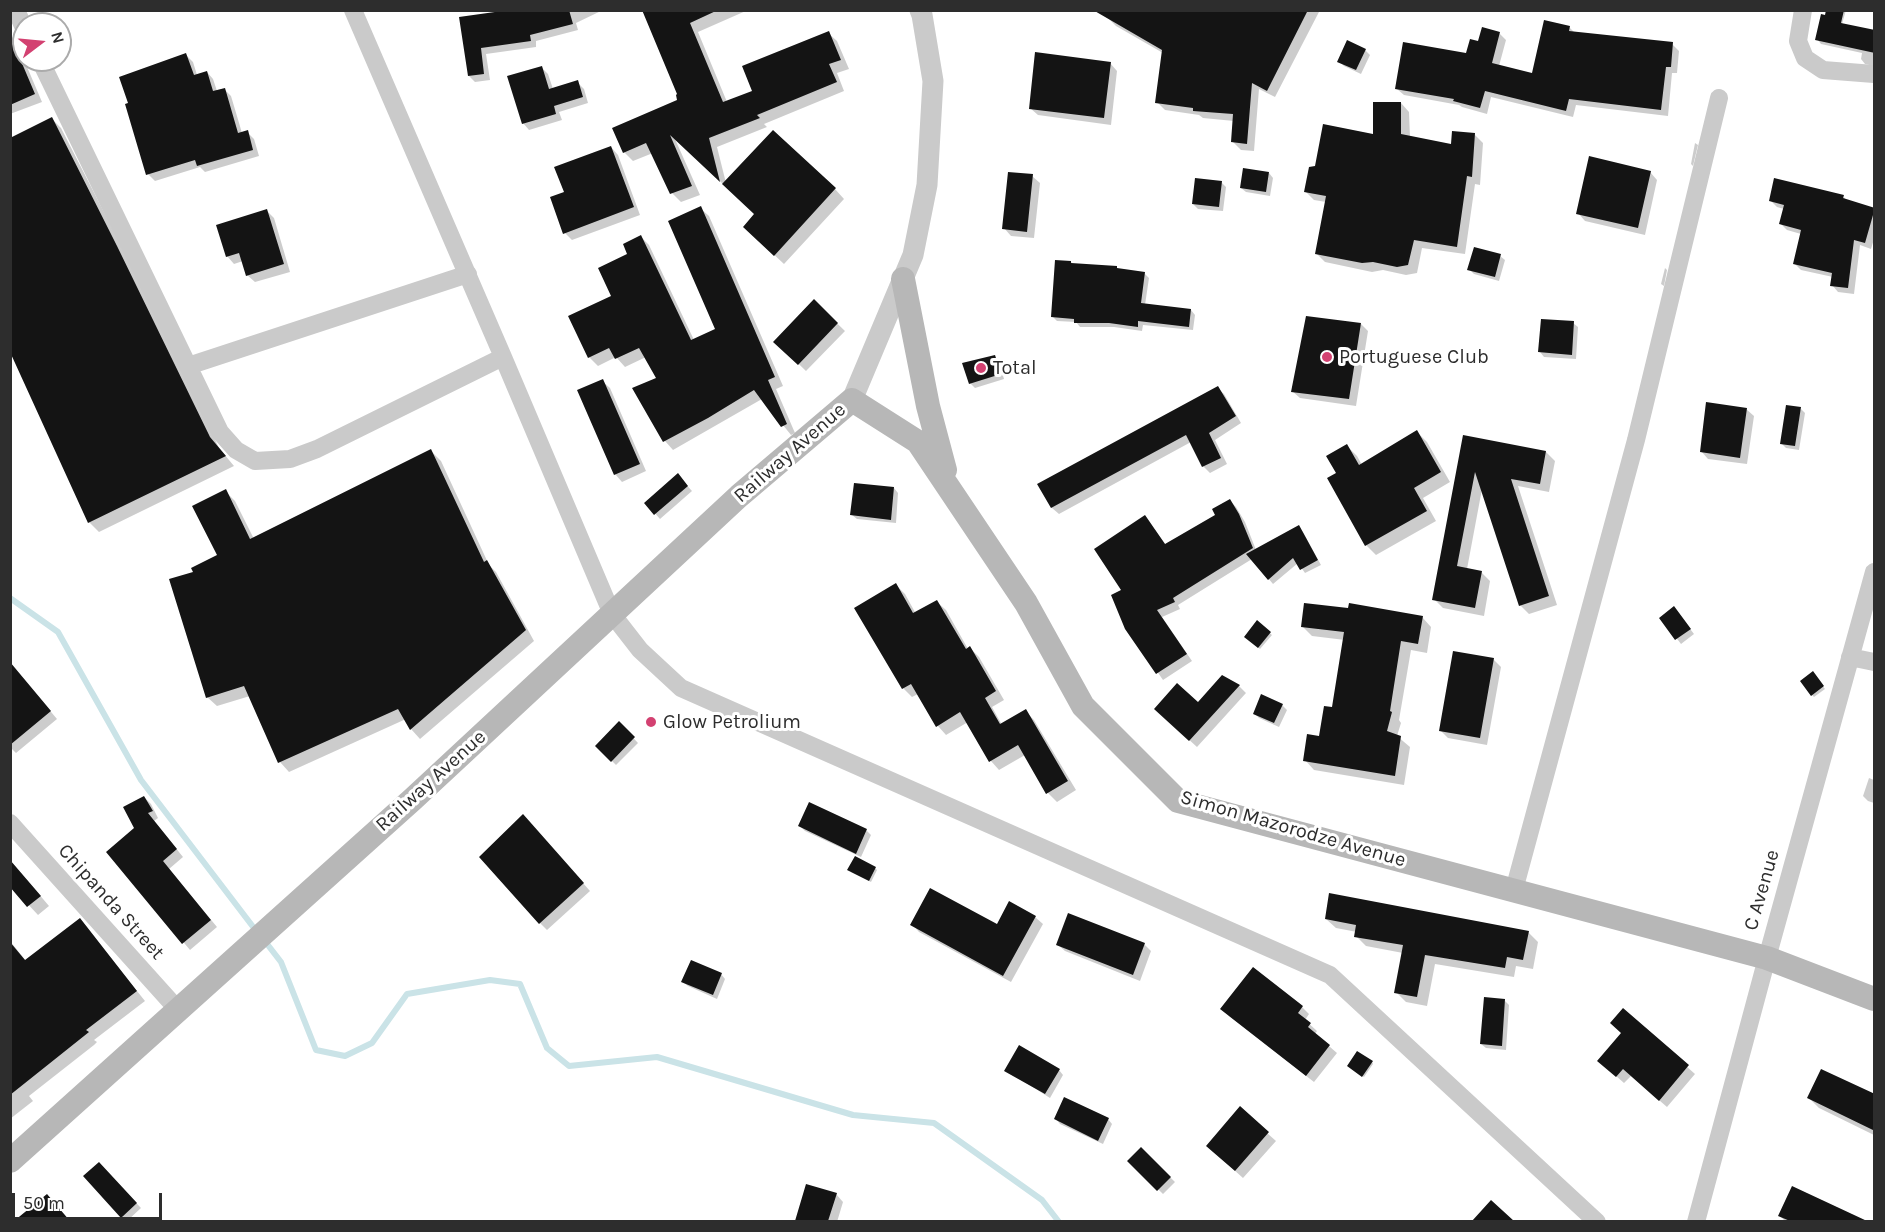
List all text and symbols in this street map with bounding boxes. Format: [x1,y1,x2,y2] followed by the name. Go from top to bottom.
[12,12,72,72] north arrow
[47,29,69,46] text: N
[1339,345,1489,369] place label: Portuguese Club
[1320,350,1334,364] marker: Portuguese Club
[993,356,1036,380] place label: Total
[974,361,988,375] marker: Total
[729,398,851,508] street label: Railway Avenue
[663,710,801,734] place label: Glow Petrolium
[644,715,658,729] marker: Glow Petrolium
[371,725,491,837] street label: Railway Avenue
[1178,785,1408,873] street label: Simon Mazorodze Avenue
[53,839,169,965] street label: Chipanda Street
[1739,847,1785,933] street label: C Avenue
[15,1181,165,1219] scale bar
[23,1192,65,1214] text: 50 m

